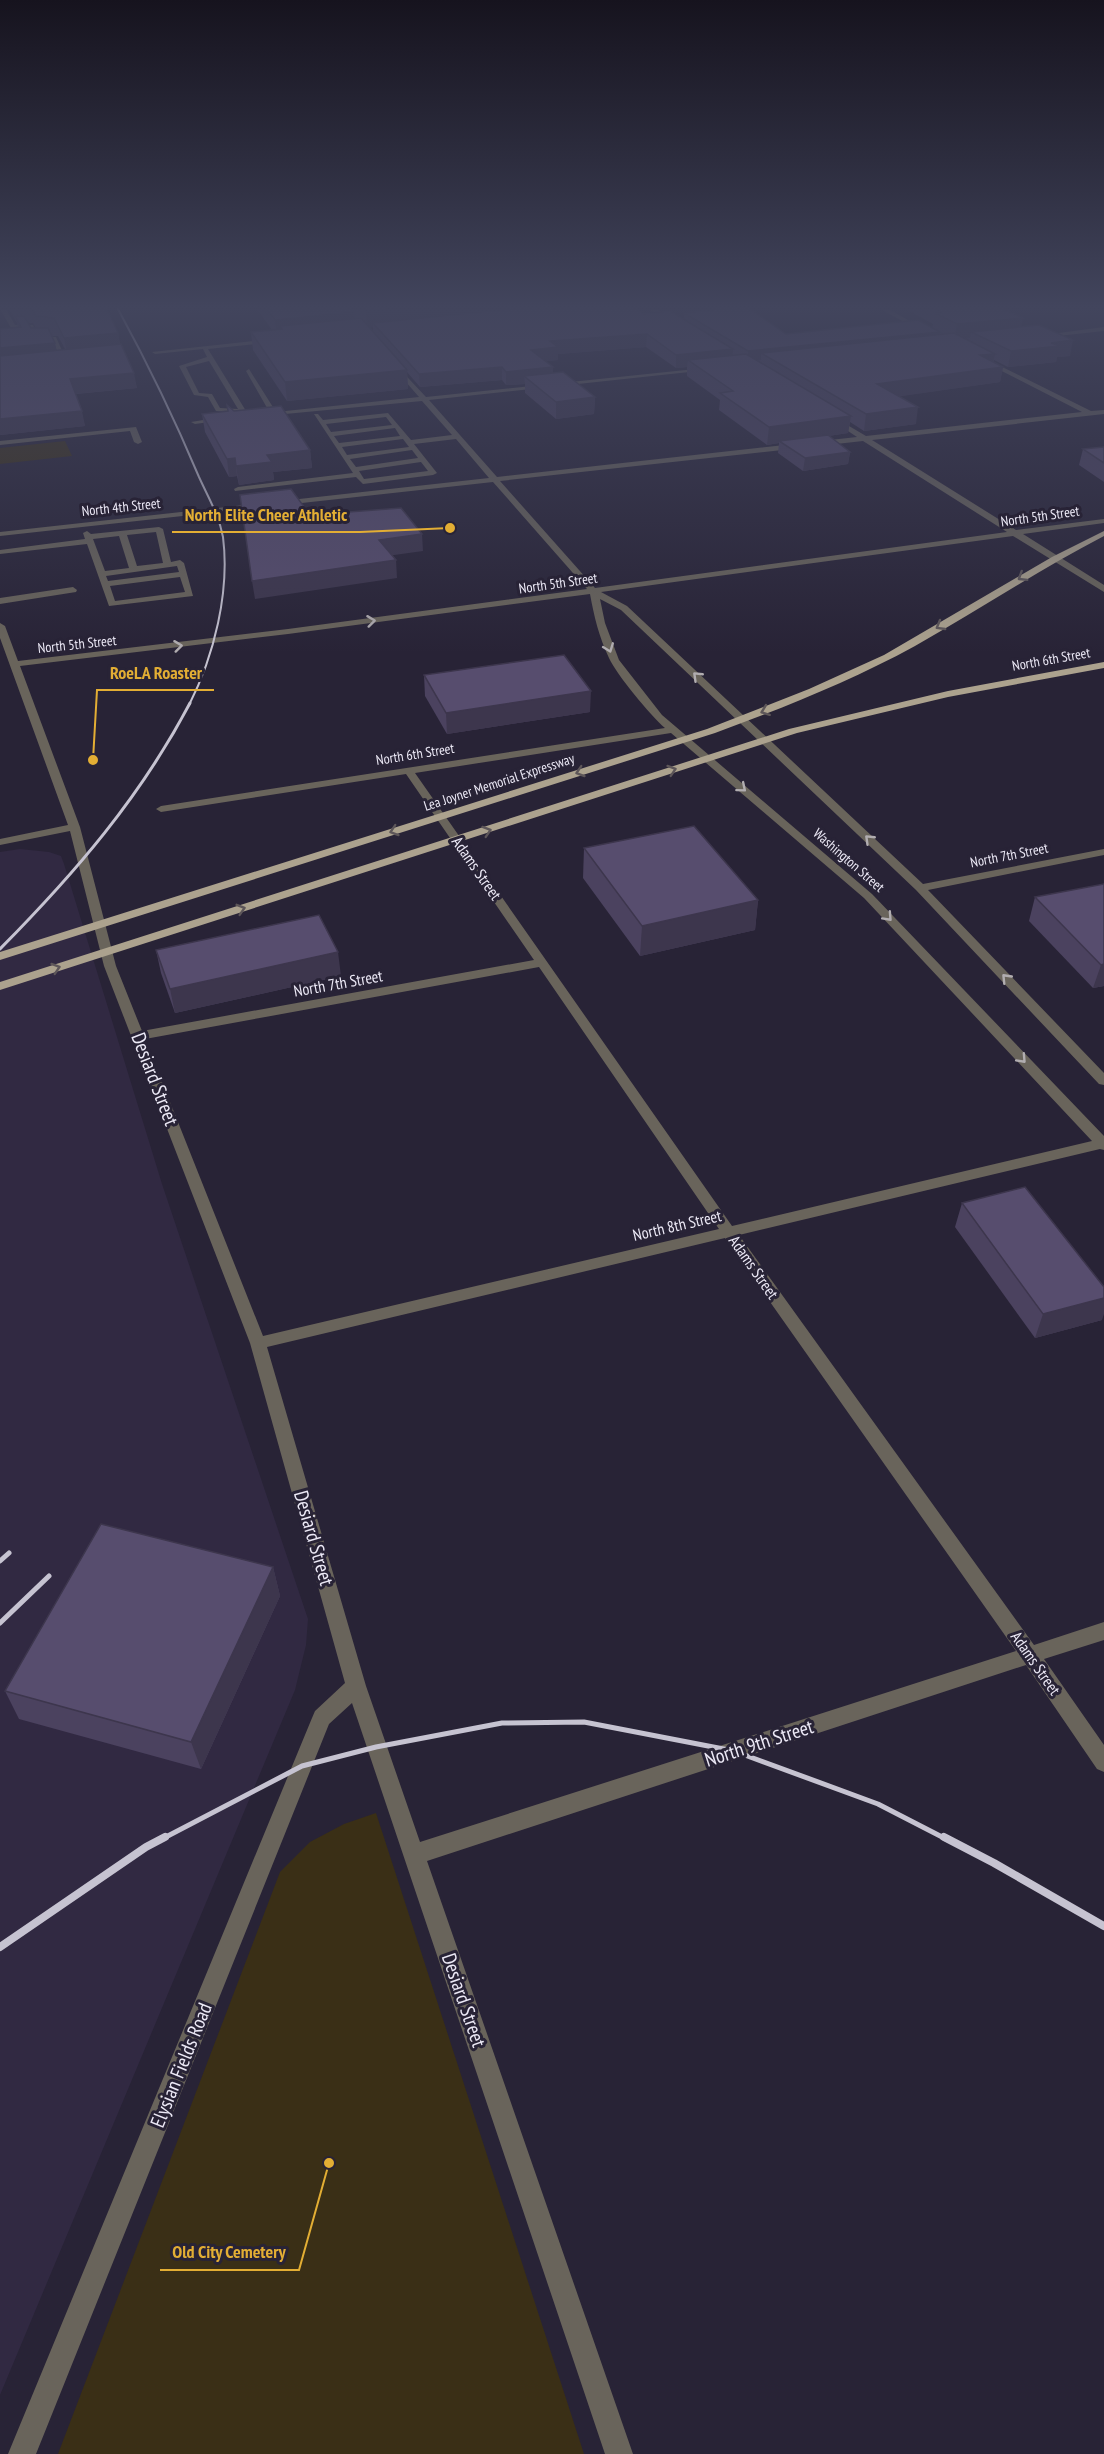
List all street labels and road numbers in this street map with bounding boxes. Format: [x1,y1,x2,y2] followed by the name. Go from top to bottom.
[81,494,161,520] street label: North 4th Street
[1000,502,1081,530] street label: North 5th Street
[518,569,599,597] street label: North 5th Street
[37,631,117,657] street label: North 5th Street
[1011,643,1092,675] street label: North 6th Street
[375,739,456,769] street label: North 6th Street
[421,749,577,815] street label: Lea Joyner Memorial Expressway
[810,824,888,896] street label: Washington Street
[448,832,507,904] street label: Adams Street
[969,839,1050,871] street label: North 7th Street
[292,965,385,1001] street label: North 7th Street
[125,1029,185,1130] street label: Desiard Street
[631,1205,724,1245] street label: North 8th Street
[725,1231,784,1303] street label: Adams Street
[288,1487,340,1589] street label: Desiard Street
[1007,1627,1066,1699] street label: Adams Street
[701,1713,817,1773] street label: North 9th Street
[436,1950,492,2051] street label: Desiard Street
[144,1999,218,2131] street label: Elysian Fields Road

